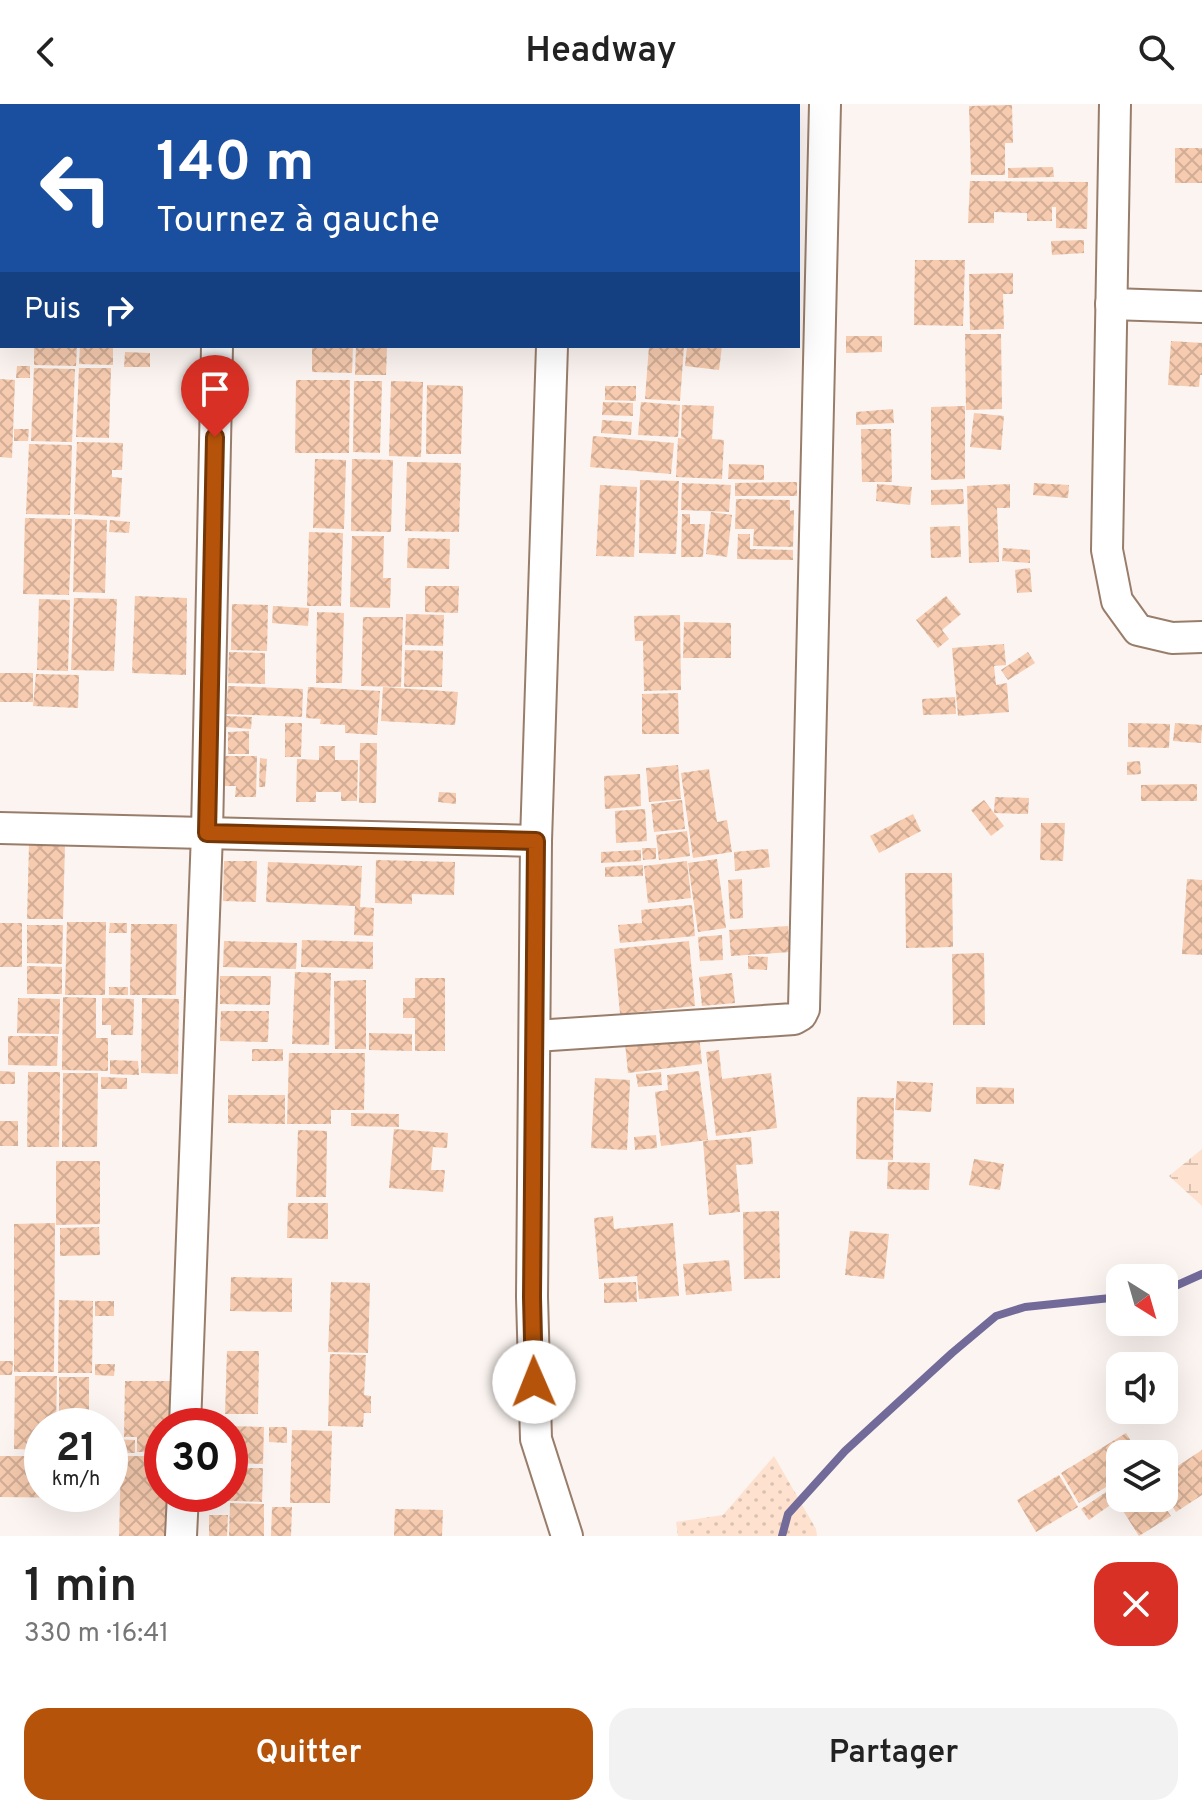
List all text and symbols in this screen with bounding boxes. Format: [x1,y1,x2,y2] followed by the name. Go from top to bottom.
[525,29,677,75] text: Headway
[24,30,68,74] icon: back
[1134,30,1178,74] icon: search
[156,130,314,200] text: 140 m
[24,136,128,240] icon: left
[156,199,440,245] text: Tournez à gauche
[97,288,141,332] icon: right
[24,292,81,329] text: Puis
[181,355,249,437] pin
[193,367,237,411] icon: arrive
[1106,1264,1178,1336] north arrow
[1106,1264,1178,1512] map controls
[492,1340,576,1424] position arrow
[1106,1352,1178,1424] button: sound
[144,1408,248,1512] speed limit sign: 30
[56,1425,96,1475] text: 21
[1106,1440,1178,1512] button: layers
[52,1467,100,1493] text: km/h
[24,1558,137,1618] text: 1 min
[1094,1562,1178,1646] button: close
[24,1618,169,1651] text: 330 m · 16:41
[24,1708,593,1800] button: Quitter
[609,1708,1178,1800] button: Partager

